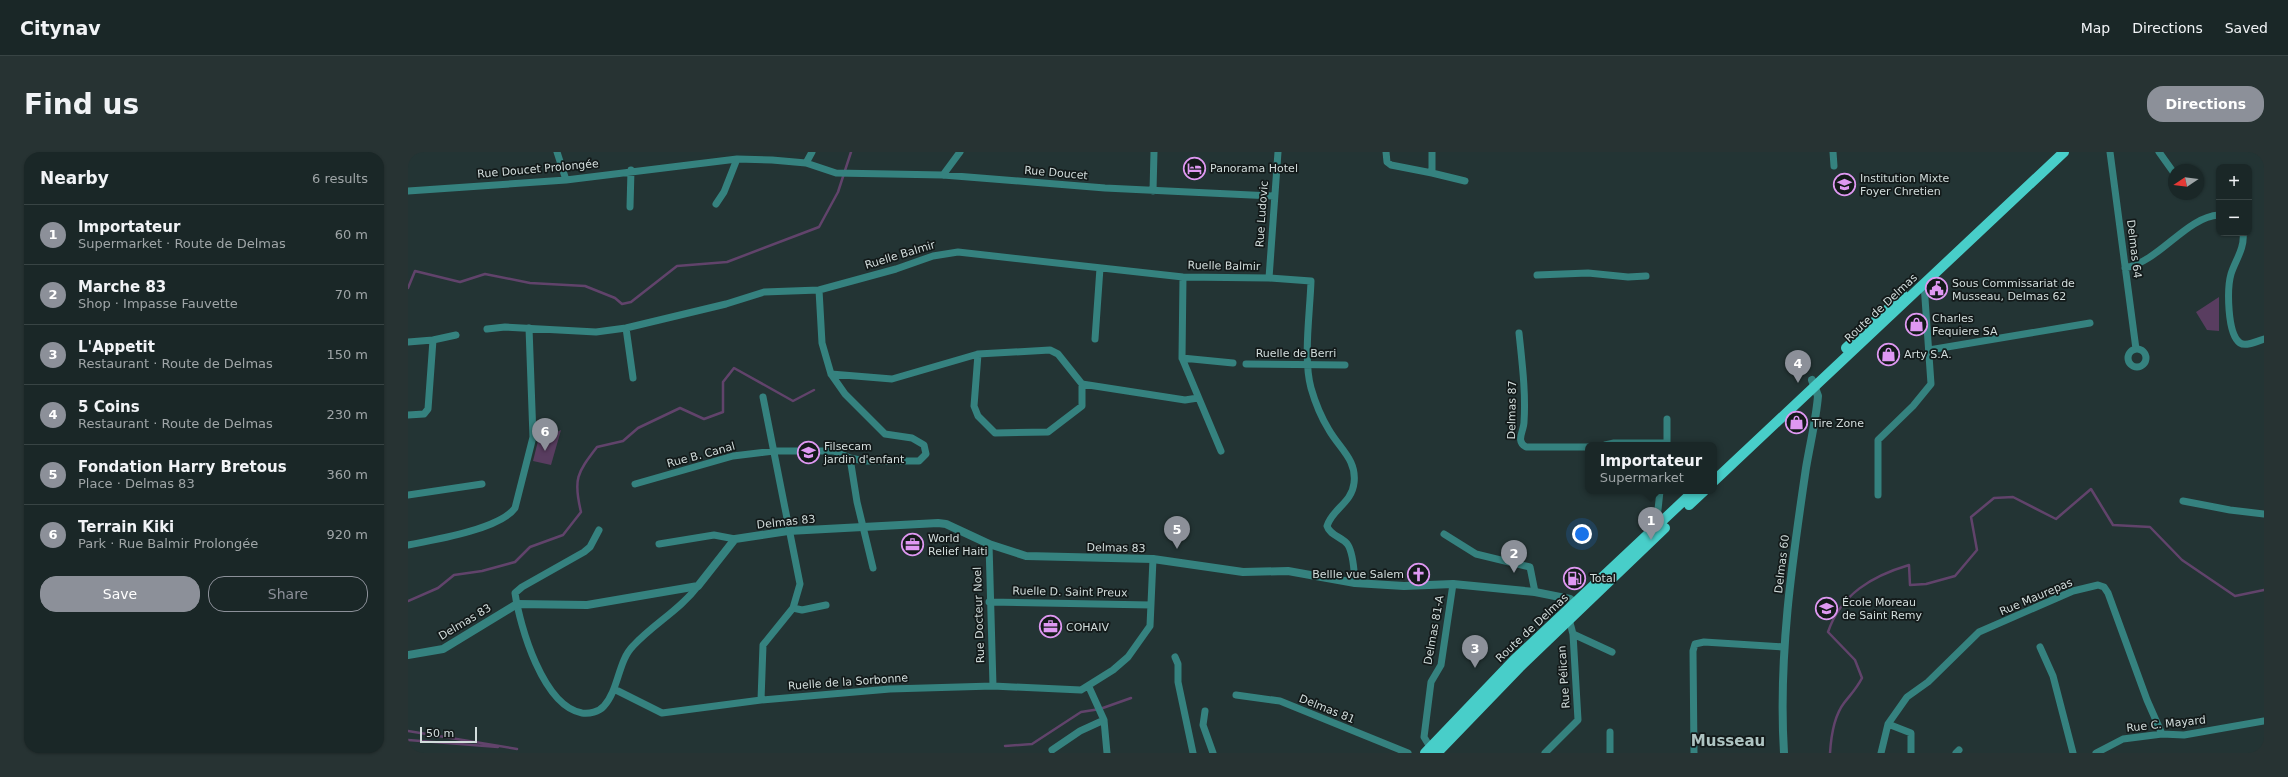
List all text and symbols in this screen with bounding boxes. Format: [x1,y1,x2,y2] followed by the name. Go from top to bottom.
[20,17,101,39] text: Citynav
[2081,20,2110,36] text: Map
[2132,20,2203,36] text: Directions
[2225,20,2268,36] text: Saved
[2147,86,2264,122] button: Directions
[24,88,139,121] text: Find us
[1182,155,1208,181] hotel icon: Panorama Hotel
[477,157,600,181] street label: Rue Doucet Prolongée
[1210,162,1298,175] place label: Panorama Hotel
[1024,164,1089,182] street label: Rue Doucet
[2168,164,2204,200] north arrow
[2216,164,2252,236] map controls
[2216,164,2252,200] button: +
[40,168,109,188] text: Nearby
[312,171,368,186] text: 6 results
[1832,171,1858,197] school or university icon: Institution Mixte Foyer Chretien
[1860,172,1950,198] place label: Institution Mixte Foyer Chretien
[1253,180,1271,248] street label: Rue Ludovic
[2216,200,2252,236] button: −
[78,218,180,236] text: Importateur
[2124,219,2144,279] street label: Delmas 64
[48,227,58,242] text: 1
[335,227,368,242] text: 60 m
[78,236,286,251] text: Supermarket · Route de Delmas
[863,238,937,272] street label: Ruelle Balmir
[1187,259,1261,273] street label: Ruelle Balmir
[1842,271,1920,345] street label: Route de Delmas
[1924,276,1950,302] public building icon: Sous Commissariat de Musseau, Delmas 62
[1952,277,2075,303] place label: Sous Commissariat de Musseau, Delmas 62
[78,278,166,296] text: Marche 83
[48,287,58,302] text: 2
[335,287,368,302] text: 70 m
[78,296,238,311] text: Shop · Impasse Fauvette
[1904,311,1930,337] shop icon: Charles Fequiere SA
[1932,312,1998,338] place label: Charles Fequiere SA
[78,338,155,356] text: L'Appetit
[1875,341,1901,367] shop icon: Arty S.A.
[48,347,58,362] text: 3
[326,347,368,362] text: 150 m
[1256,347,1336,360] street label: Ruelle de Berri
[1904,348,1952,361] place label: Arty S.A.
[1785,350,1811,383] pin: 4
[78,356,273,371] text: Restaurant · Route de Delmas
[1505,380,1519,440] street label: Delmas 87
[78,398,140,416] text: 5 Coins
[48,407,58,422] text: 4
[326,407,368,422] text: 230 m
[1783,410,1809,436] shop icon: Tire Zone
[78,416,273,431] text: Restaurant · Route de Delmas
[1811,417,1864,430] place label: Tire Zone
[532,418,558,451] pin: 6
[795,439,821,465] school or university icon: Filsecam jardin d'enfant
[665,440,737,470] street label: Rue B. Canal
[823,440,905,466] place label: Filsecam jardin d'enfant
[1585,442,1717,494] popup
[1600,452,1702,470] text: Importateur
[78,458,287,476] text: Fondation Harry Bretous
[48,467,58,482] text: 5
[326,467,368,482] text: 360 m
[1600,470,1684,485] text: Supermarket
[78,476,195,491] text: Place · Delmas 83
[1638,507,1664,540] pin: 1
[756,512,816,532] street label: Delmas 83
[1164,516,1190,549] pin: 5
[78,518,174,536] text: Terrain Kiki
[1572,524,1592,544] your location
[48,527,58,542] text: 6
[326,527,368,542] text: 920 m
[899,531,925,557] office icon: World Relief Haiti
[928,532,988,558] place label: World Relief Haiti
[1772,534,1792,594] street label: Delmas 60
[78,536,258,551] text: Park · Rue Balmir Prolongée
[1501,540,1527,573] pin: 2
[1086,541,1146,555] street label: Delmas 83
[1406,561,1432,587] church icon: Bellle vue Salem
[1562,565,1588,591] fuel station icon: Total
[971,567,987,663] street label: Rue Docteur Noel
[1312,568,1404,581] place label: Bellle vue Salem
[1589,572,1616,585] place label: Total
[40,576,200,612] button: Save
[208,576,368,612] button: Share
[1998,576,2075,618] street label: Rue Maurepas
[1012,584,1128,600] street label: Ruelle D. Saint Preux
[1493,591,1571,665] street label: Route de Delmas
[1422,594,1447,666] street label: Delmas 81-A
[1813,595,1839,621] school or university icon: École Moreau de Saint Remy
[1842,596,1922,622] place label: École Moreau de Saint Remy
[436,601,494,643] street label: Delmas 83
[1038,614,1064,640] office icon: COHAIV
[1066,621,1109,634] place label: COHAIV
[1462,635,1488,668] pin: 3
[1555,645,1573,709] street label: Rue Pélican
[787,671,909,693] street label: Ruelle de la Sorbonne
[1297,692,1357,726] street label: Delmas 81
[2126,713,2206,735] street label: Rue C. Mayard
[420,725,477,744] scale bar
[426,727,454,740] text: 50 m
[1691,732,1765,750] district label: Musseau

